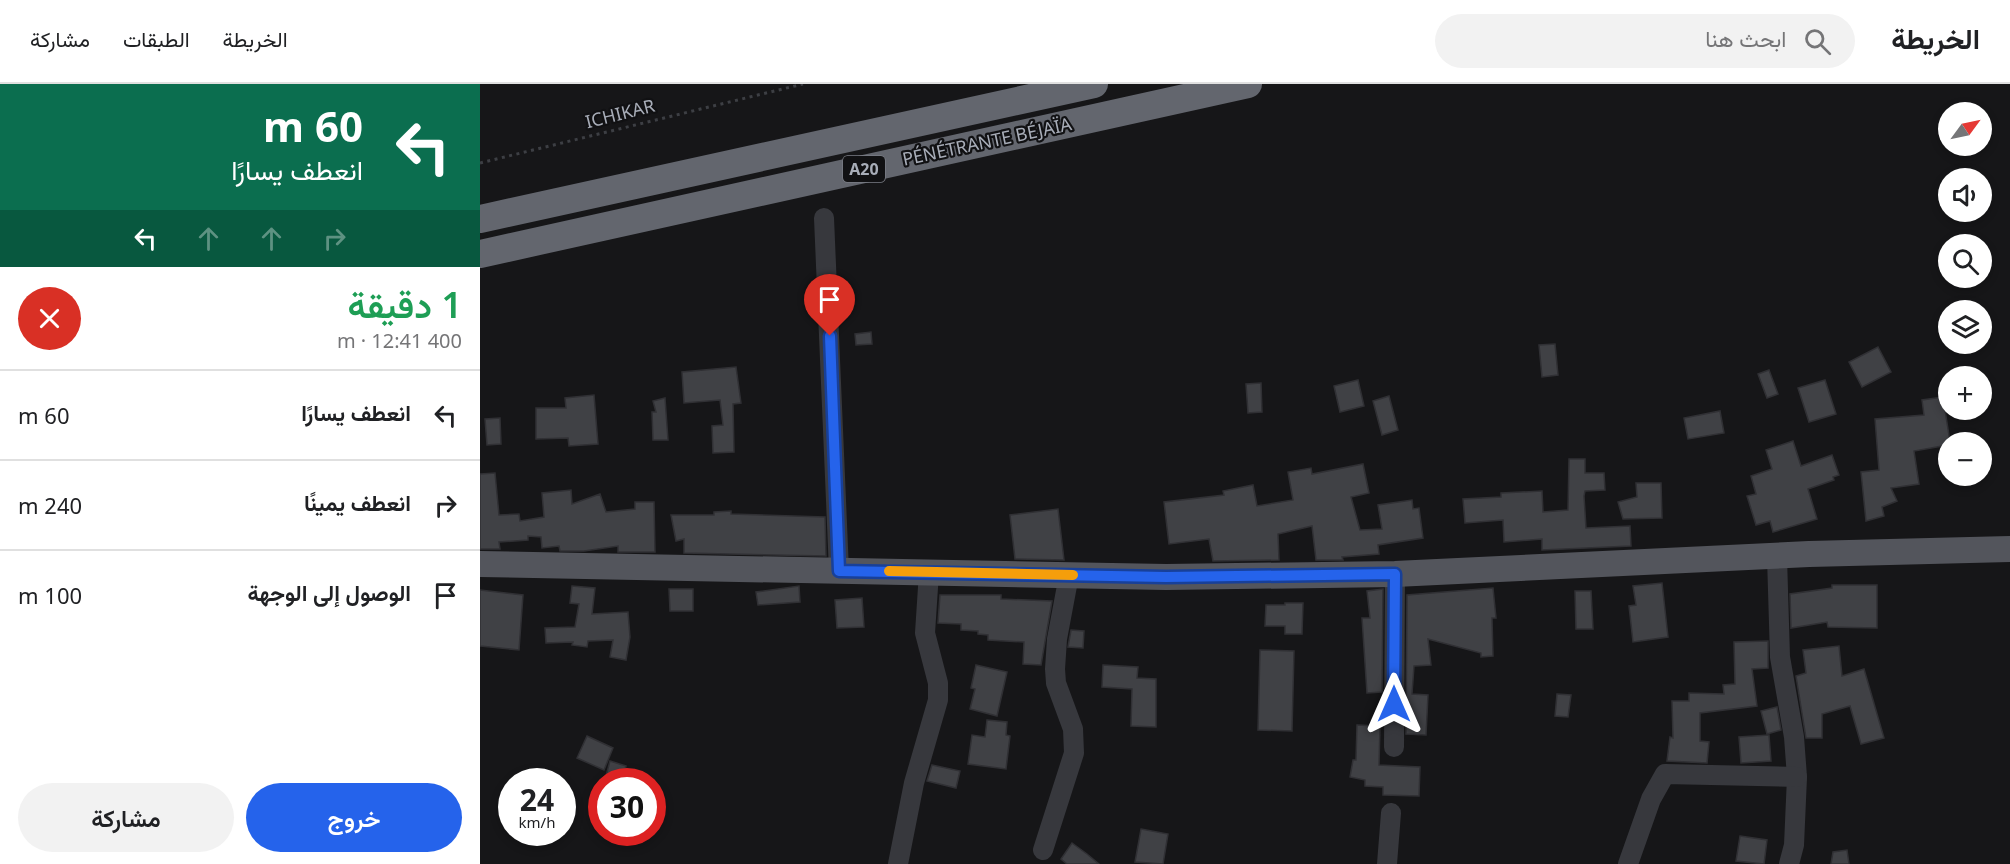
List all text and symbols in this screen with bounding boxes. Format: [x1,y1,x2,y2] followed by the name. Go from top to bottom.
[1435,14,1855,68] search box
[1891,19,1980,57] text: الخريطة
[1705,23,1786,53] text: ابحث هنا
[30,25,90,53] text: مشاركة
[123,25,190,53] text: الطبقات
[223,25,288,53] text: الخريطة
[1801,25,1834,58] icon: search
[583,93,657,133] street label: ICHIKAR
[263,97,363,154] text: 60 m
[1938,102,1992,156] north arrow
[1938,102,1992,486] map controls
[384,108,462,186] icon: left
[900,111,1074,171] street label: PÉNÉTRANTE BÉJAÏA
[231,151,363,188] text: انعطف يسارًا
[843,156,885,182] road number: A20
[1938,168,1992,222] button: sound
[129,222,162,255] icon: left
[192,222,225,255] icon: ahead
[255,222,288,255] icon: ahead
[318,222,351,255] icon: right
[1938,234,1992,288] button: search
[804,274,855,336] pin
[348,280,462,329] text: 1 دقيقة
[813,283,846,316] icon: arrive
[18,287,81,350] button: close
[1938,300,1992,354] button: layers
[337,327,462,354] text: 400 m · 12:41
[1938,366,1992,420] button: +
[301,397,411,427] text: انعطف يسارًا
[429,399,462,432] icon: left
[18,400,69,430] text: 60 m
[1938,432,1992,486] button: −
[304,487,411,517] text: انعطف يمينًا
[429,489,462,522] icon: right
[18,490,82,520] text: 240 m
[247,577,411,607] text: الوصول إلى الوجهة
[429,579,462,612] icon: arrive
[18,580,82,610] text: 100 m
[1362,672,1426,736] position arrow
[588,768,666,846] speed limit sign: 30
[520,779,554,820] text: 24
[18,783,234,852] button: مشاركة
[246,783,462,852] button: خروج
[519,812,555,832] text: km/h

